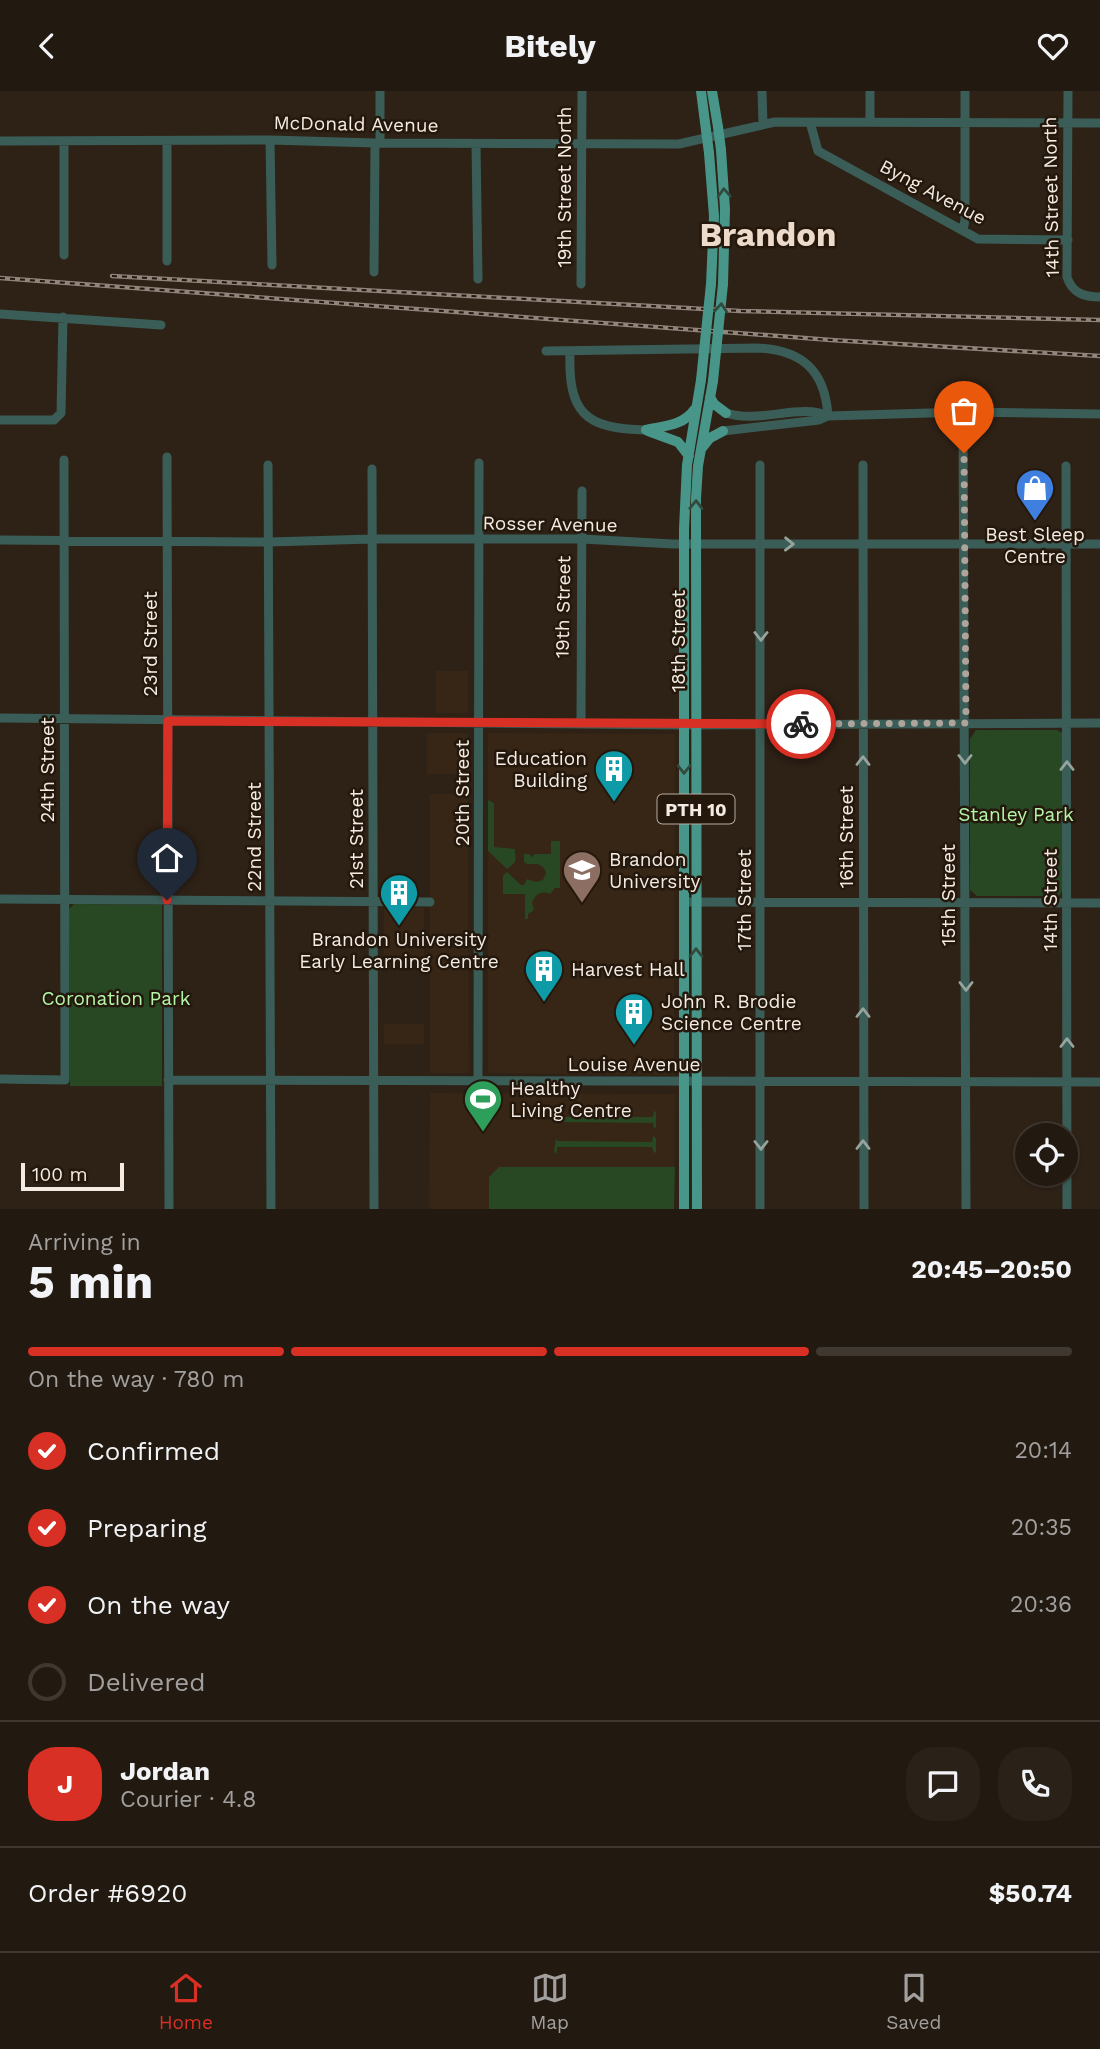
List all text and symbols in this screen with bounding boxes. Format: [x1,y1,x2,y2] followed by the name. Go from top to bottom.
[28,27,66,65] icon: back
[504,27,596,65] text: Bitely
[1034,27,1072,65] icon: heart
[553,106,576,268] street label: 19th Street North
[273,111,439,137] street label: McDonald Avenue
[1038,116,1064,278] street label: 14th Street North
[876,154,990,230] street label: Byng Avenue
[717,187,732,198] one-way arrow
[699,215,837,254] district label: Brandon
[713,302,728,313] one-way arrow
[934,381,994,453] pin
[945,392,983,430] icon: bag
[1014,467,1056,522] shop icon: Best Sleep Centre
[688,499,704,510] one-way arrow
[482,511,618,537] street label: Rosser Avenue
[985,523,1085,568] place label: Best Sleep Centre
[783,536,794,551] one-way arrow
[551,556,575,658] street label: 19th Street
[667,590,690,692] street label: 18th Street
[139,591,162,697] street label: 23rd Street
[753,631,769,642] one-way arrow
[766,689,836,759] courier
[782,705,820,743] icon: bike
[36,717,59,823] street label: 24th Street
[451,740,474,846] street label: 20th Street
[494,747,588,792] place label: Education Building
[593,748,635,803] building icon: Education Building
[958,754,973,765] one-way arrow
[855,756,871,766] one-way arrow
[1059,761,1075,771] one-way arrow
[676,764,691,775] one-way arrow
[243,782,266,892] street label: 22nd Street
[835,786,858,888] street label: 16th Street
[345,789,368,889] street label: 21st Street
[658,795,734,823] road number: PTH 10
[958,803,1074,826] park label: Stanley Park
[137,828,197,900] pin
[148,839,186,877] icon: home
[937,844,960,946] street label: 15th Street
[609,848,700,893] place label: Brandon University
[561,849,603,904] school or university icon: Brandon University
[733,849,756,951] street label: 17th Street
[1039,849,1062,951] street label: 14th Street
[378,872,420,927] building icon: Brandon University Early Learning Centre
[299,928,499,973] place label: Brandon University Early Learning Centre
[688,947,704,958] one-way arrow
[523,948,565,1003] building icon: Harvest Hall
[571,958,685,981] place label: Harvest Hall
[958,982,974,992] one-way arrow
[42,987,191,1010] park label: Coronation Park
[661,990,802,1035] place label: John R. Brodie Science Centre
[613,991,655,1046] building icon: John R. Brodie Science Centre
[855,1007,871,1018] one-way arrow
[1059,1037,1075,1048] one-way arrow
[567,1053,701,1076] street label: Louise Avenue
[510,1077,632,1122] place label: Healthy Living Centre
[462,1078,504,1133] sports icon: Healthy Living Centre
[1015,1123,1078,1186] map controls
[1015,1123,1078,1186] button: locate
[855,1139,871,1150] one-way arrow
[753,1141,769,1151] one-way arrow
[21,1160,124,1192] scale bar
[32,1163,88,1186] text: 100 m
[28,1229,141,1256] text: Arriving in
[911,1254,1072,1284] text: 20:45–20:50
[28,1255,153,1309] text: 5 min
[28,1366,244,1393] text: On the way · 780 m
[28,1432,66,1470] icon: check
[87,1436,220,1466] text: Confirmed
[1014,1437,1072,1464] text: 20:14
[28,1509,66,1547] icon: check
[87,1513,207,1543] text: Preparing
[1011,1514,1072,1541] text: 20:35
[28,1586,66,1624] icon: check
[87,1590,230,1620] text: On the way
[1010,1591,1072,1618] text: 20:36
[87,1667,206,1697] text: Delivered
[906,1747,980,1821] button: chat
[998,1747,1072,1821] button: phone
[120,1756,210,1786] text: Jordan
[57,1769,73,1799] text: J
[120,1786,256,1813] text: Courier · 4.8
[28,1878,187,1908] text: Order #6920
[989,1878,1072,1908] text: $50.74
[159,1969,213,2034] tab: Home
[530,1969,569,2034] tab: Map
[886,1969,941,2034] tab: Saved

